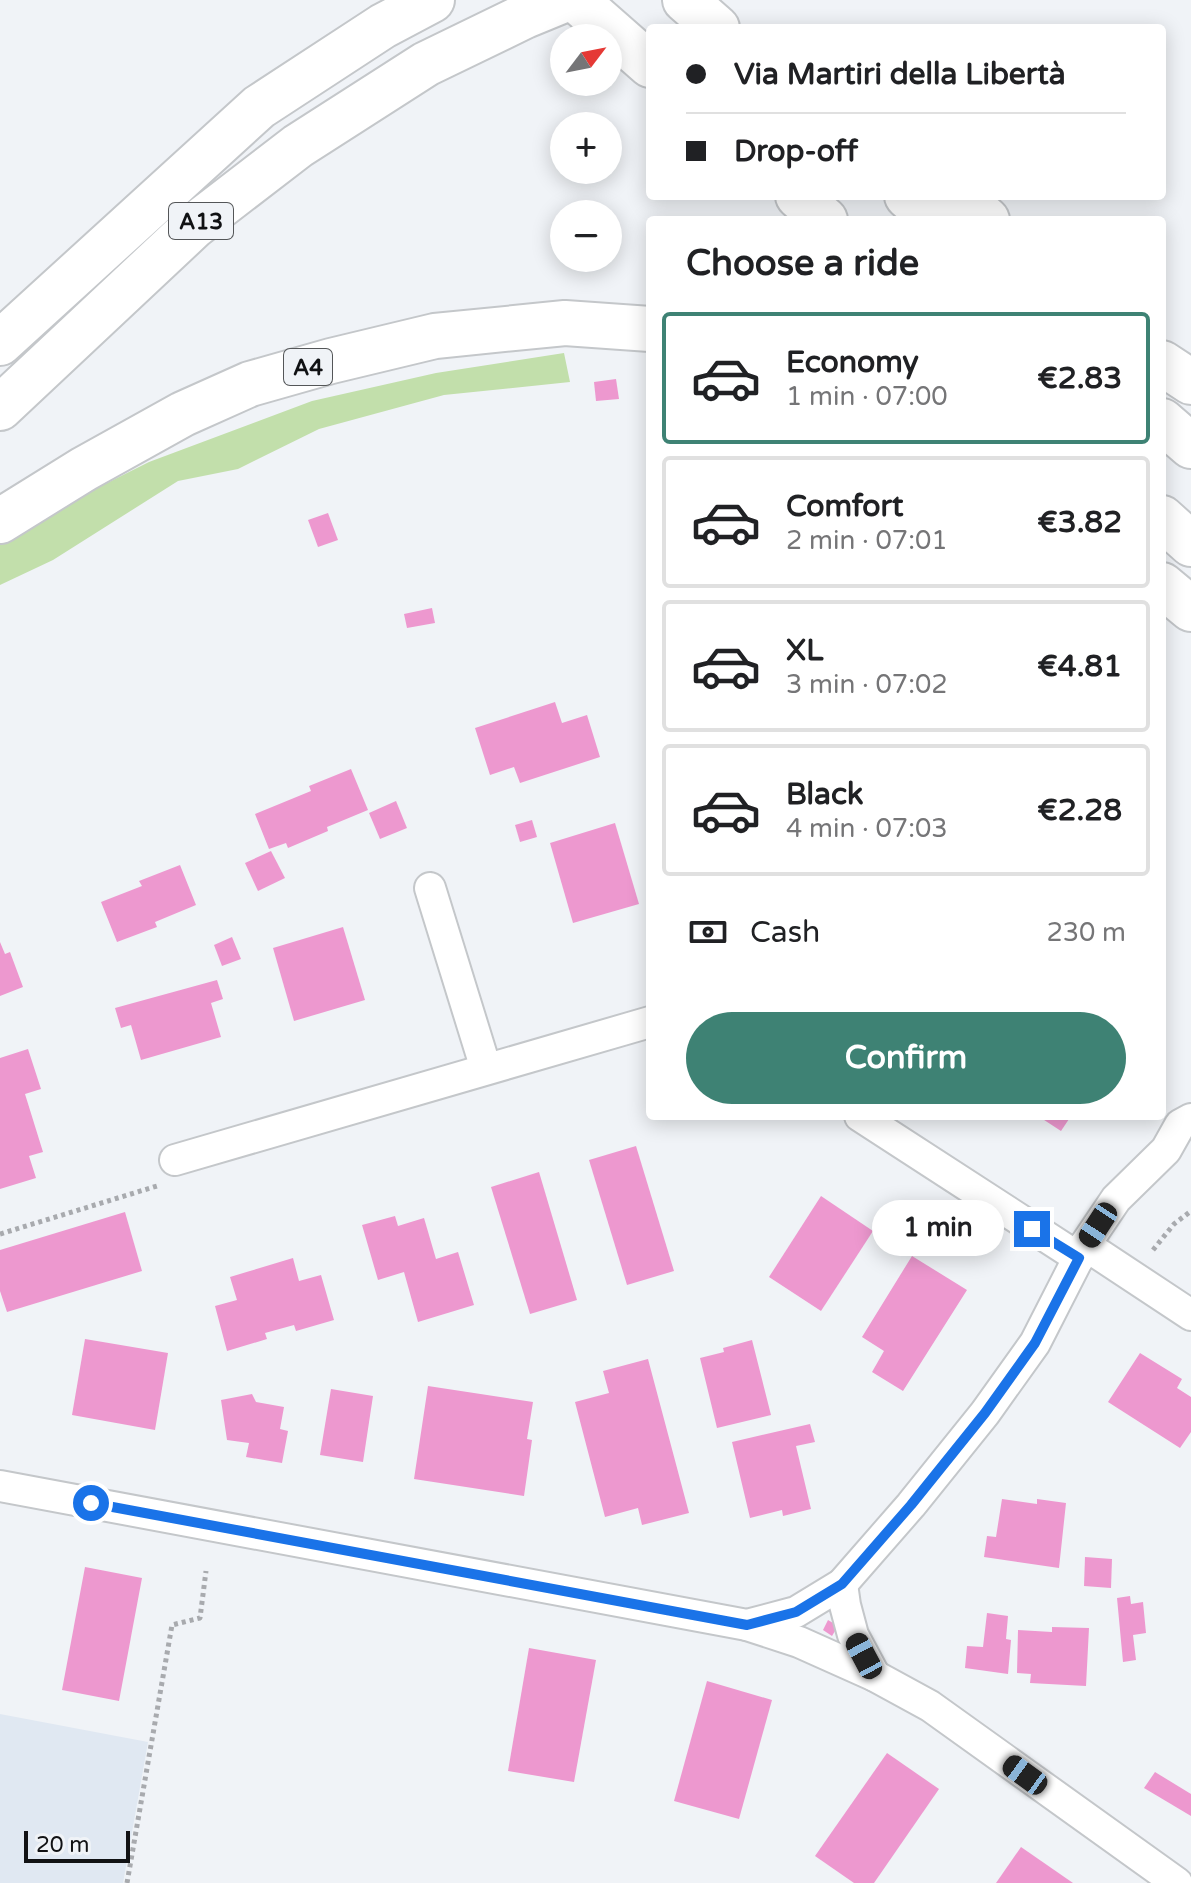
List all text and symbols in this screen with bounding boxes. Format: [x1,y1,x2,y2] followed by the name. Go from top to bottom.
[550,24,622,96] north arrow
[550,24,622,272] map controls
[734,56,1066,93] text: Via Martiri della Libertà
[550,112,622,184] button: +
[734,133,858,170] text: Drop-off
[550,200,622,272] button: −
[169,203,233,239] road number: A13
[686,242,919,285] text: Choose a ride
[690,342,762,414] icon: car
[786,344,919,381] text: Economy
[284,349,332,385] road number: A4
[1037,360,1122,397] text: €2.83
[786,381,948,412] text: 1 min · 07:00
[690,486,762,558] icon: car
[786,488,904,525] text: Comfort
[1037,504,1122,541] text: €3.82
[786,525,948,556] text: 2 min · 07:01
[690,630,762,702] icon: car
[786,632,823,669] text: XL
[1037,648,1122,685] text: €4.81
[786,669,948,700] text: 3 min · 07:02
[690,774,762,846] icon: car
[786,776,863,813] text: Black
[1037,792,1122,829] text: €2.28
[786,813,948,844] text: 4 min · 07:03
[686,910,730,954] icon: cash
[750,914,820,951] text: Cash
[1046,917,1126,948] text: 230 m
[686,1012,1126,1104] button: Confirm
[1075,1198,1121,1252] car
[872,1201,1004,1257] callout: 1 min
[1014,1211,1050,1247] route end
[903,1212,973,1243] text: 1 min
[73,1485,109,1521] route start
[842,1629,886,1683] car
[999,1751,1051,1799] car
[24,1827,130,1863] scale bar
[36,1832,90,1858] text: 20 m

